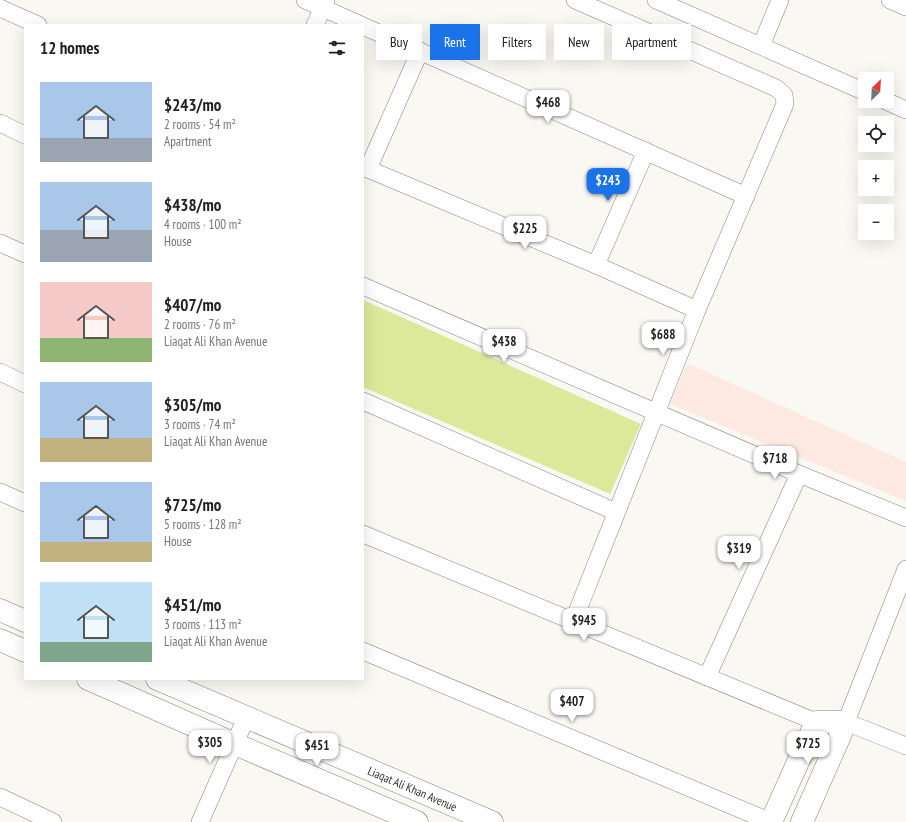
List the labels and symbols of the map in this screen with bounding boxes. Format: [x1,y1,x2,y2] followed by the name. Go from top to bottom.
[858,72,894,108] north arrow
[524,90,572,124] pin: $468
[584,168,632,202] pin: $243
[501,216,549,250] pin: $225
[639,322,687,356] pin: $688
[480,329,528,363] pin: $438
[751,446,799,480] pin: $718
[715,536,763,570] pin: $319
[560,608,608,642] pin: $945
[548,689,596,723] pin: $407
[186,730,234,764] pin: $305
[784,731,832,765] pin: $725
[293,733,341,767] pin: $451
[366,762,460,814] street label: Liaqat Ali Khan Avenue

